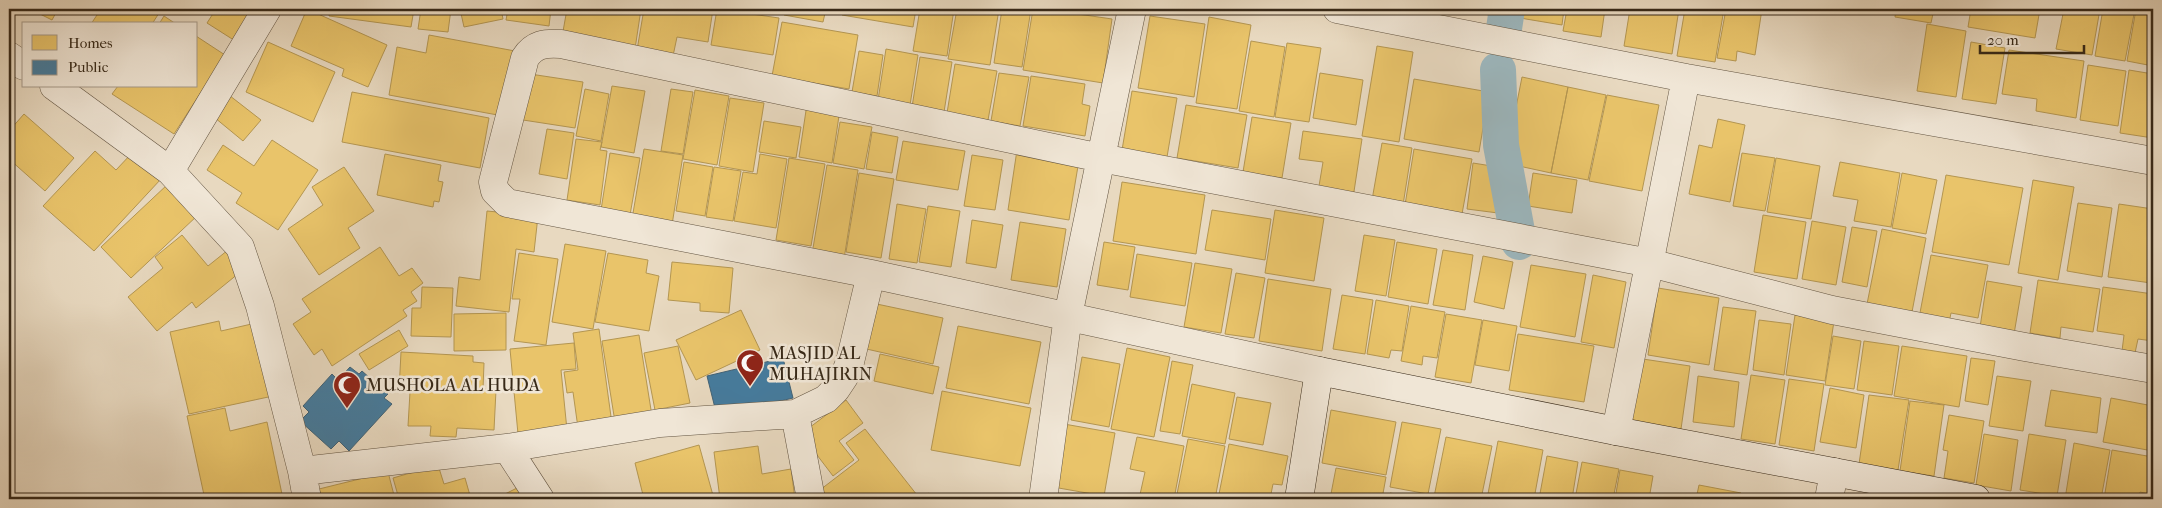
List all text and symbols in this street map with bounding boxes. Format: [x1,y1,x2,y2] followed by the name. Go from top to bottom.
[22,22,198,88] legend
[1980,22,2083,54] scale bar
[1987,31,2019,49] text: 20 m
[68,34,113,52] text: Homes
[68,58,109,76] text: Public
[769,343,873,385] place label: MASJID AL MUHAJIRIN
[735,348,765,387] mosque icon: MASJID AL MUHAJIRIN
[332,370,362,409] mosque icon: MUSHOLA AL HUDA
[366,375,540,396] place label: MUSHOLA AL HUDA

